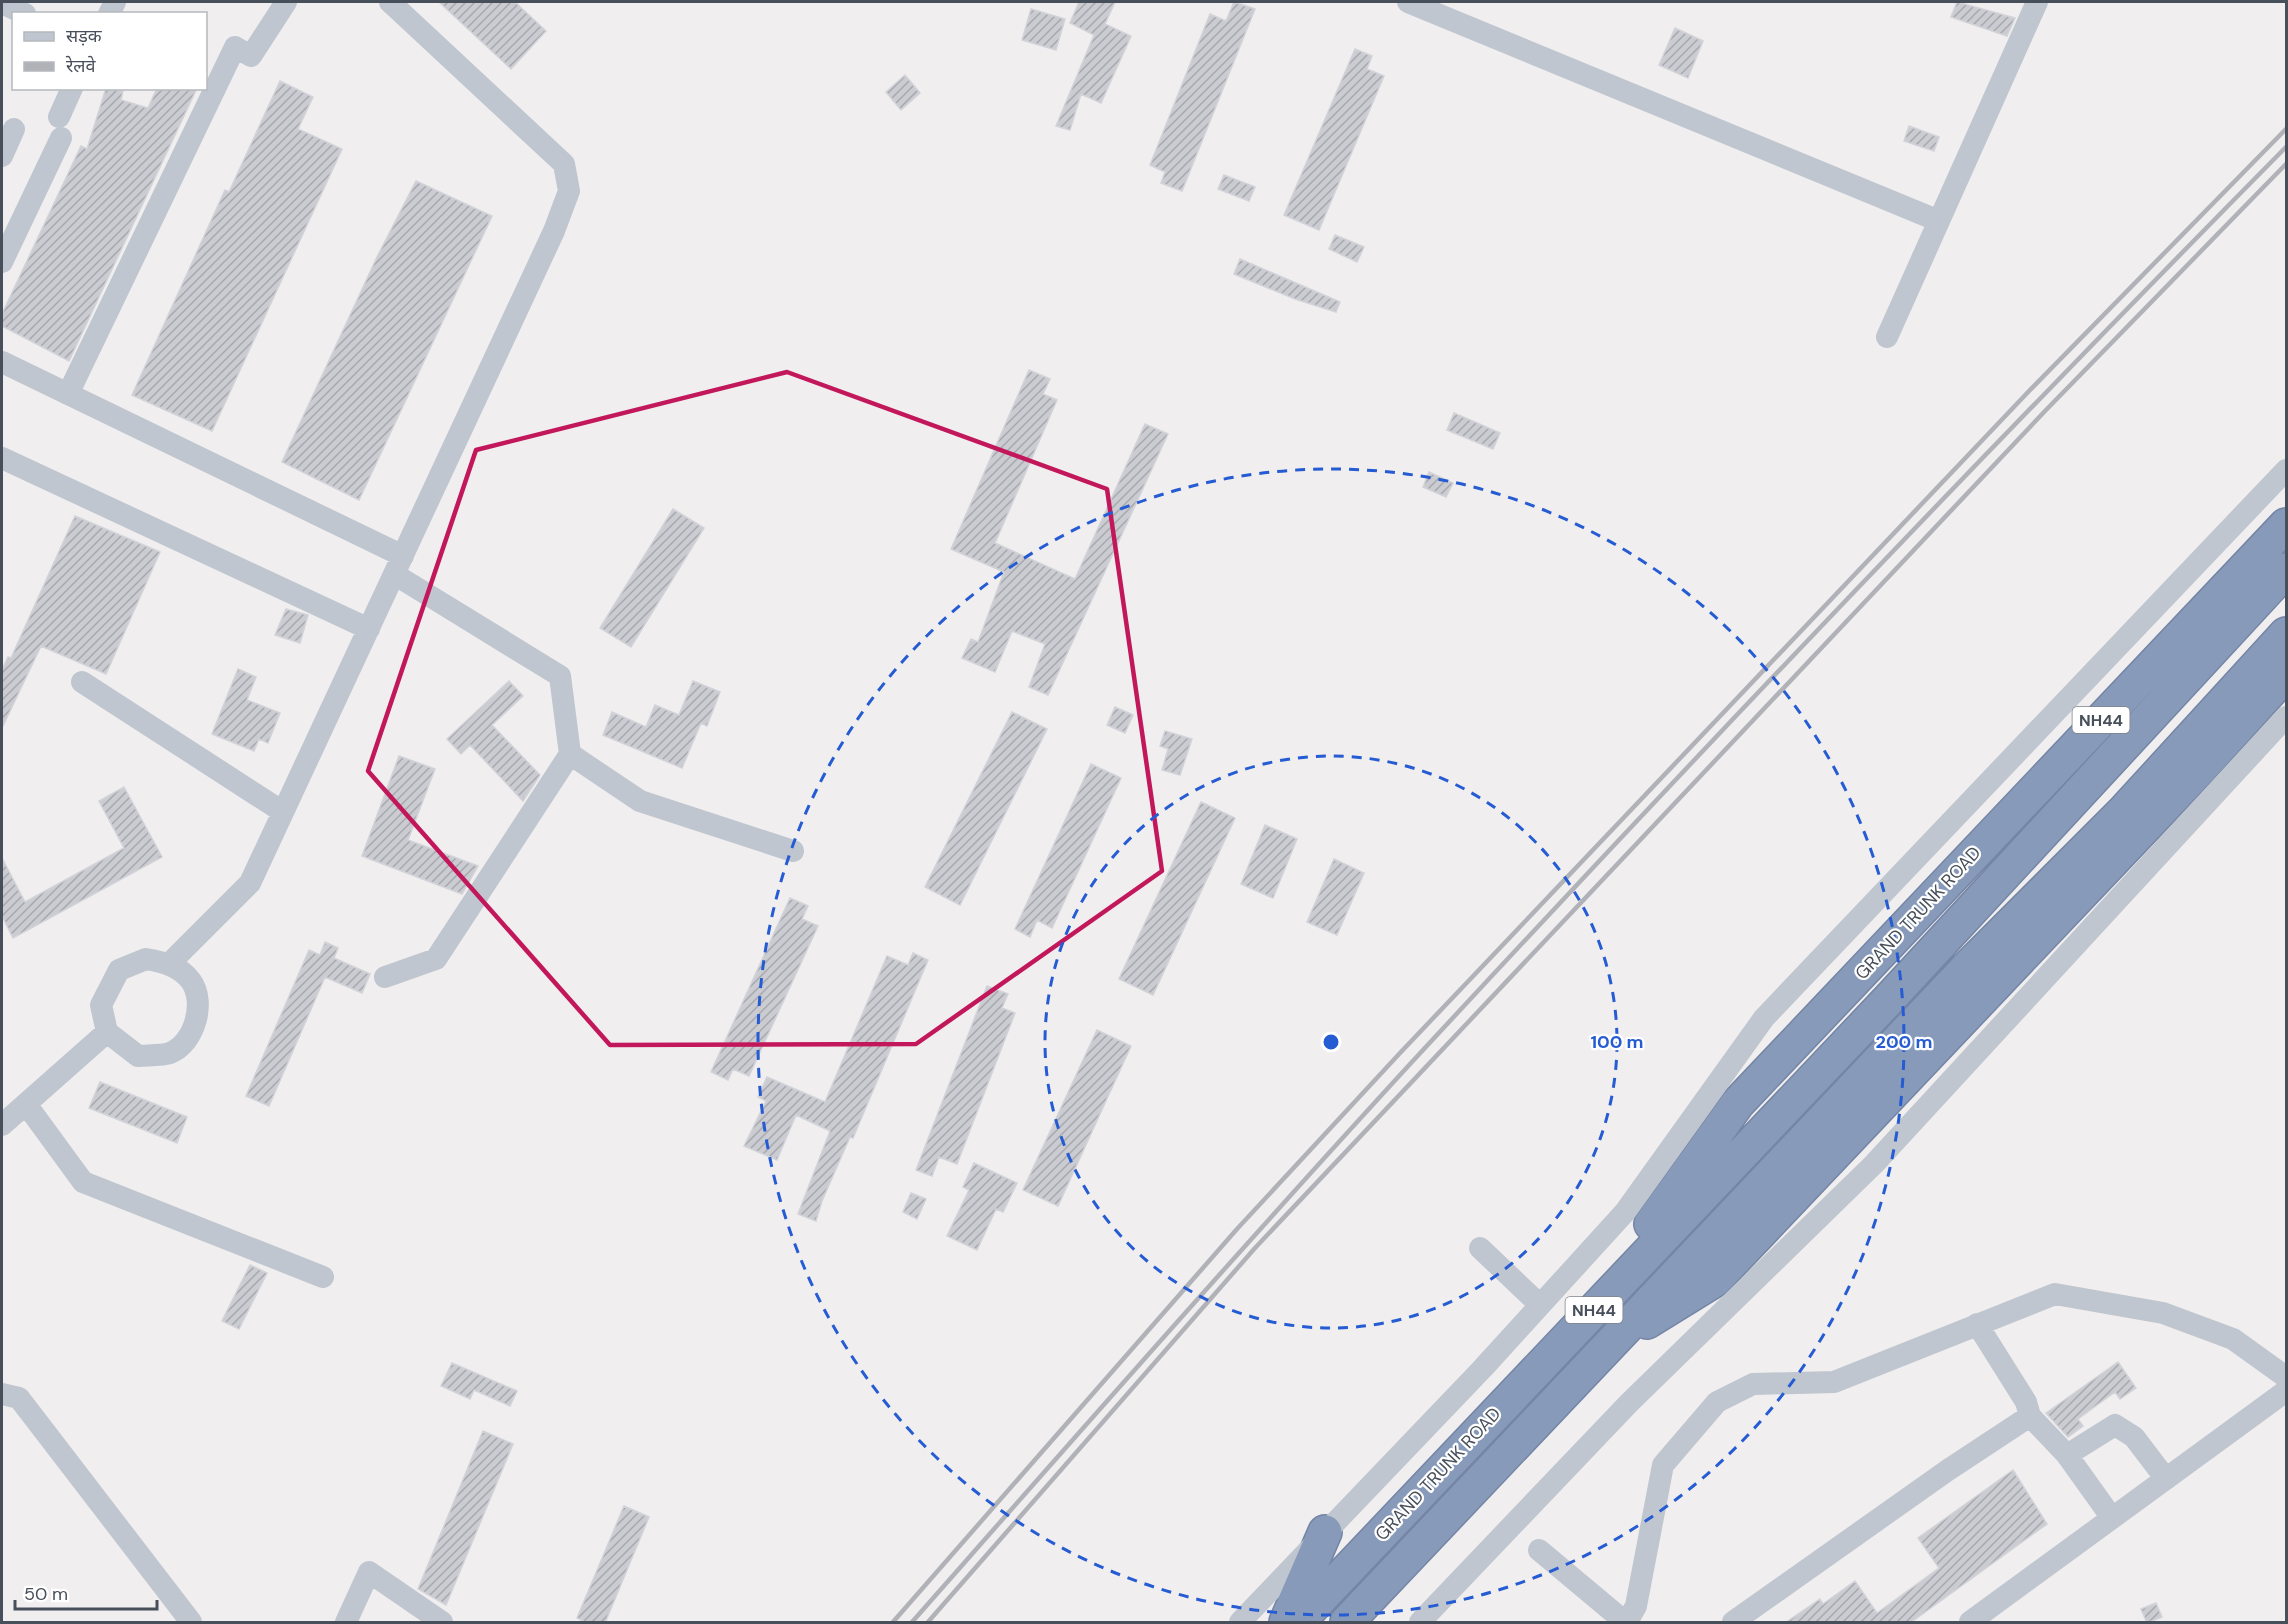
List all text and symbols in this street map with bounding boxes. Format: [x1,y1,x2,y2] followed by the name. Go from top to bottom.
[12,12,207,90] legend
[66,24,103,48] text: सड़क
[65,54,97,78] text: रेलवे
[2072,707,2130,733] road number: NH44
[1850,841,1986,985] street label: GRAND TRUNK ROAD
[1590,1030,1644,1054] text: 100 m
[1876,1030,1932,1054] text: 200 m
[1321,1032,1341,1052] centre of rings
[1566,1297,1622,1323] road number: NH44
[1370,1402,1506,1546] street label: GRAND TRUNK ROAD
[15,1573,158,1611] scale bar
[24,1582,68,1606] text: 50 m

